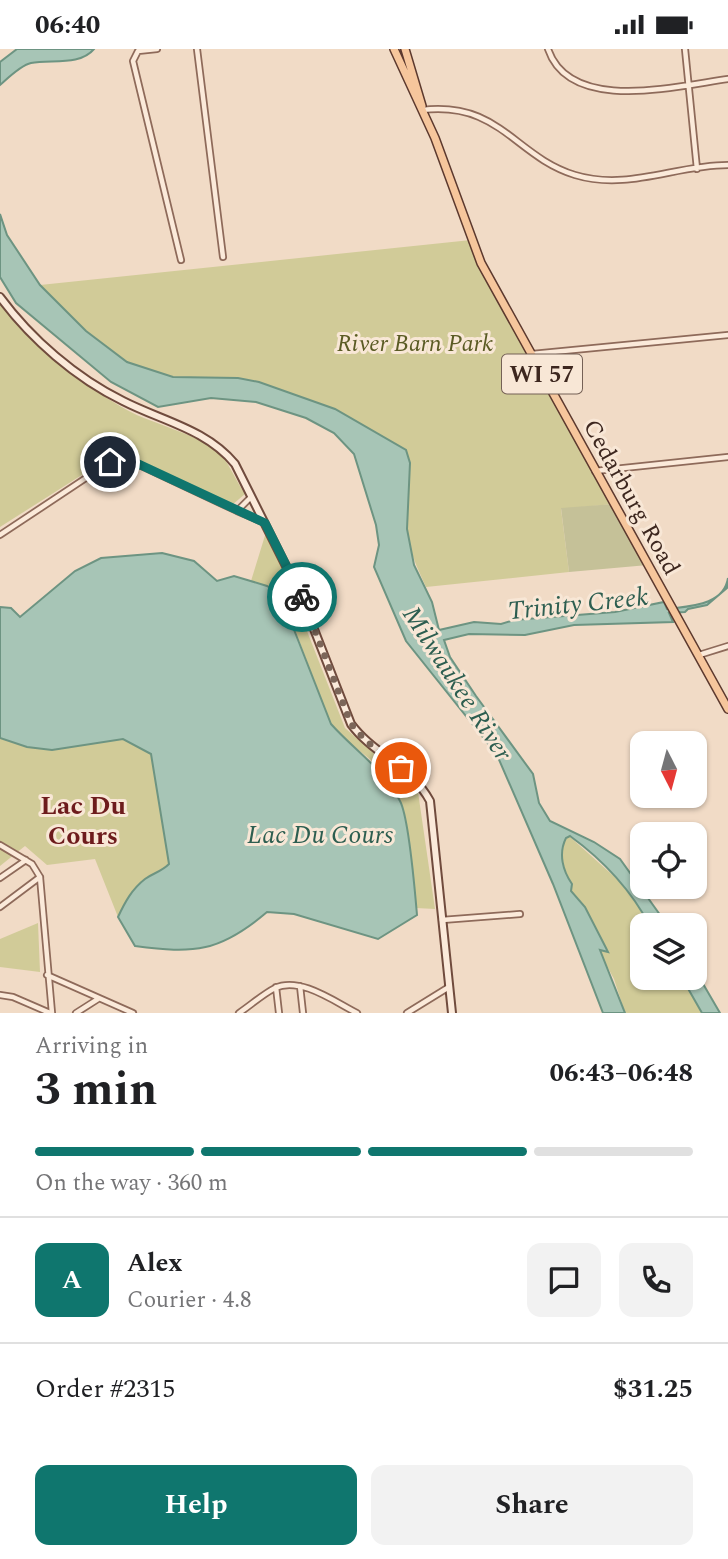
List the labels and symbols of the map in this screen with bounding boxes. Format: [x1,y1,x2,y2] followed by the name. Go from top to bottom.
[337,326,493,362] park label: River Barn Park
[502,355,582,393] road number: WI 57
[573,413,689,582] street label: Cedarburg Road
[80,432,140,492] pin
[267,562,337,632] courier
[506,577,650,631] water label: Trinity Creek
[392,598,523,770] water label: Milwaukee River
[630,731,707,809] north arrow
[371,738,431,798] pin
[40,786,126,856] district label: Lac Du Cours
[247,815,393,855] water label: Lac Du Cours

